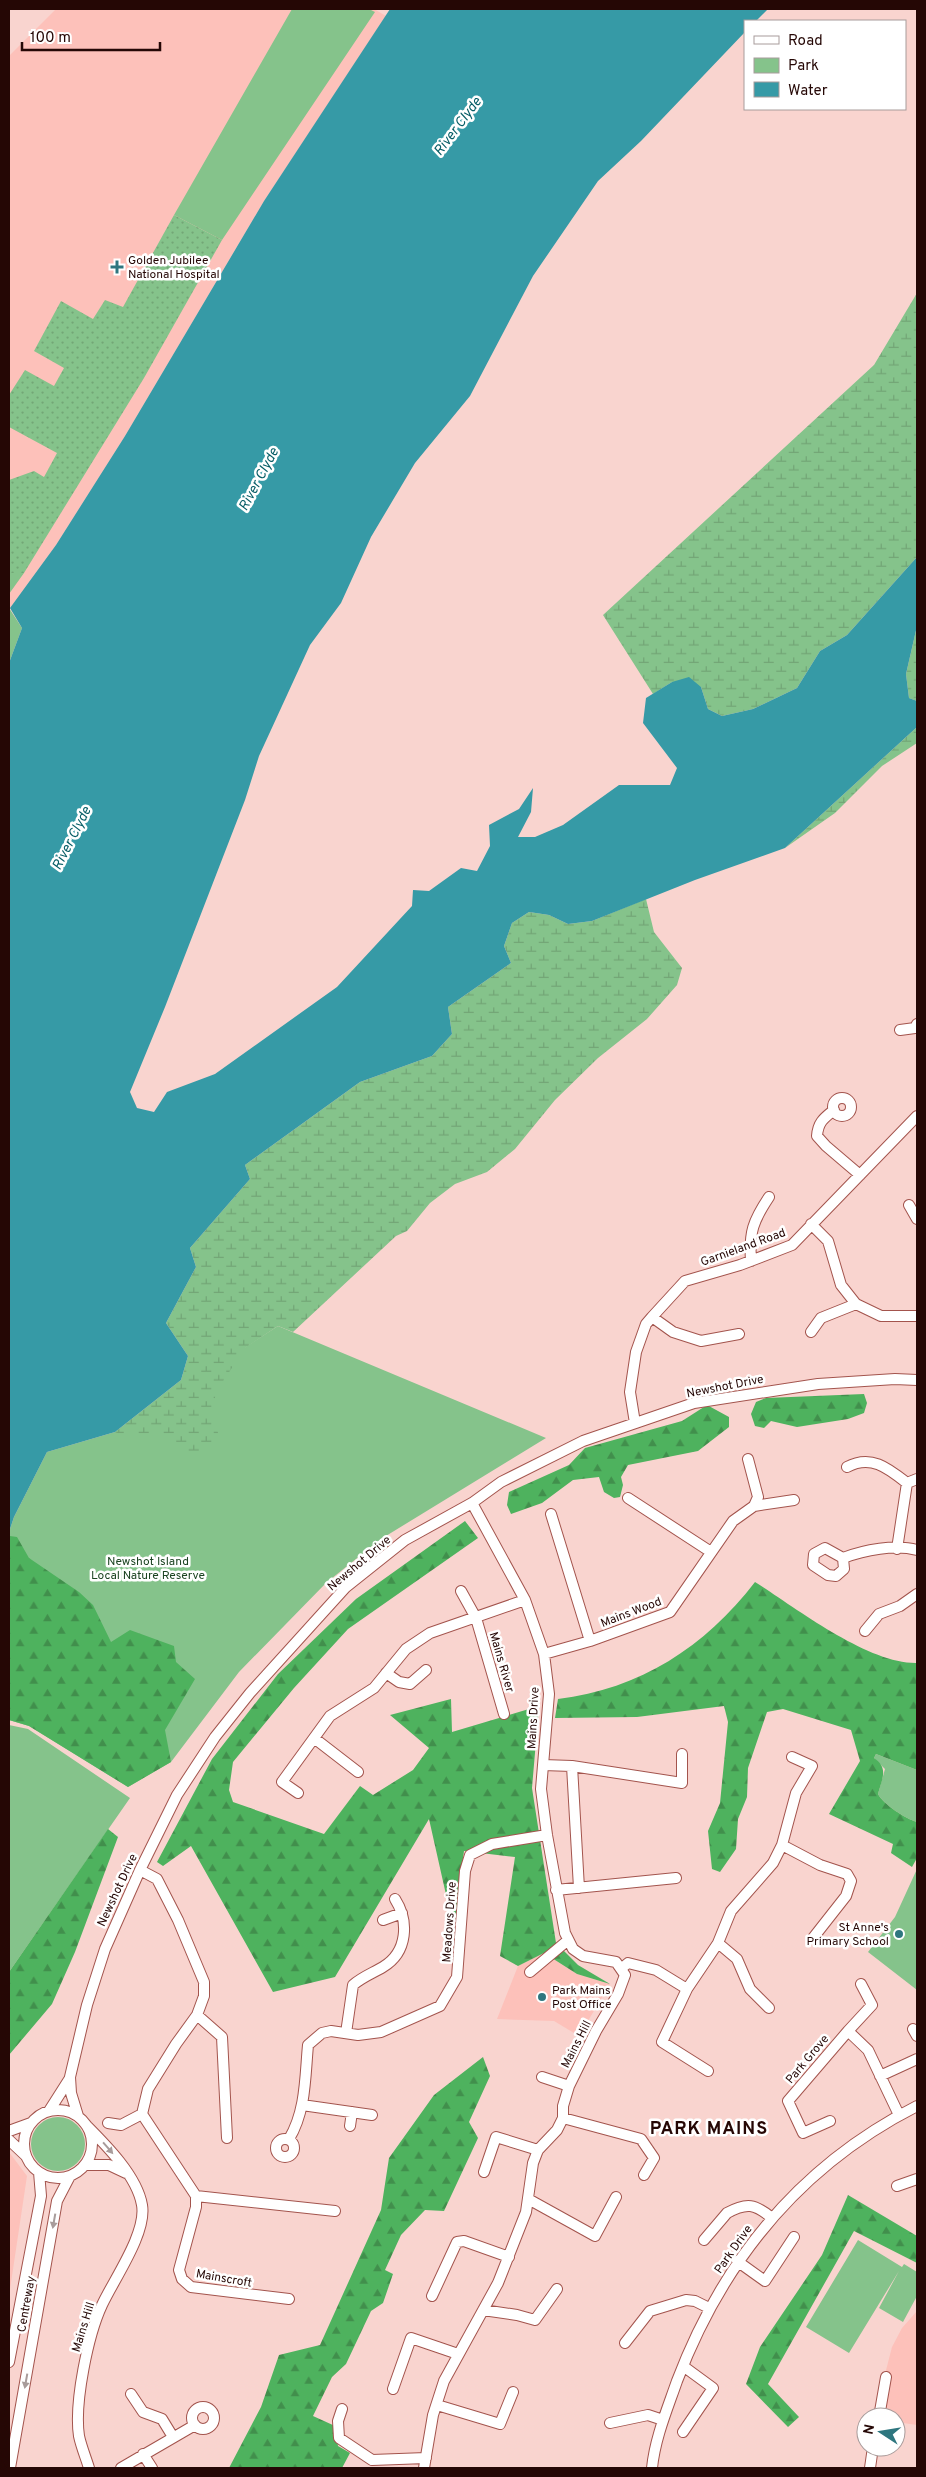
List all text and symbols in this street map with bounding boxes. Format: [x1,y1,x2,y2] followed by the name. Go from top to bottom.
[22,20,160,52] scale bar
[744,20,906,110] legend
[30,29,71,48] text: 100 m
[788,32,823,51] text: Road
[788,57,819,76] text: Park
[788,82,828,101] text: Water
[431,94,486,160] water label: River Clyde
[128,253,220,283] place label: Golden Jubilee National Hospital
[110,260,124,274] marker: Golden Jubilee National Hospital
[236,445,283,514] water label: River Clyde
[49,803,96,873] water label: River Clyde
[699,1225,788,1271] street label: Garnieland Road
[685,1372,765,1402] street label: Newshot Drive
[325,1532,395,1595] street label: Newshot Drive
[91,1554,205,1584] park label: Newshot Island Local Nature Reserve
[599,1594,664,1632] street label: Mains Wood
[485,1630,517,1695] street label: Mains River
[524,1687,544,1750] street label: Mains Drive
[94,1852,142,1929] street label: Newshot Drive
[439,1881,461,1963] street label: Meadows Drive
[807,1920,889,1950] place label: St Anne's Primary School
[893,1928,905,1940] marker: St Anne's Primary School
[552,1983,612,2013] place label: Park Mains Post Office
[536,1991,548,2003] marker: Park Mains Post Office
[558,2018,596,2071] street label: Mains Hill
[783,2032,833,2088] street label: Park Grove
[650,2118,768,2141] district label: PARK MAINS
[103,2141,114,2154] one-way arrow
[49,2214,57,2230] one-way arrow
[711,2222,756,2277] street label: Park Drive
[195,2266,253,2292] street label: Mainscroft
[14,2275,40,2334] street label: Centreway
[69,2300,99,2354] street label: Mains Hill
[21,2374,29,2390] one-way arrow
[856,2407,906,2457] north arrow
[860,2423,879,2436] text: N

